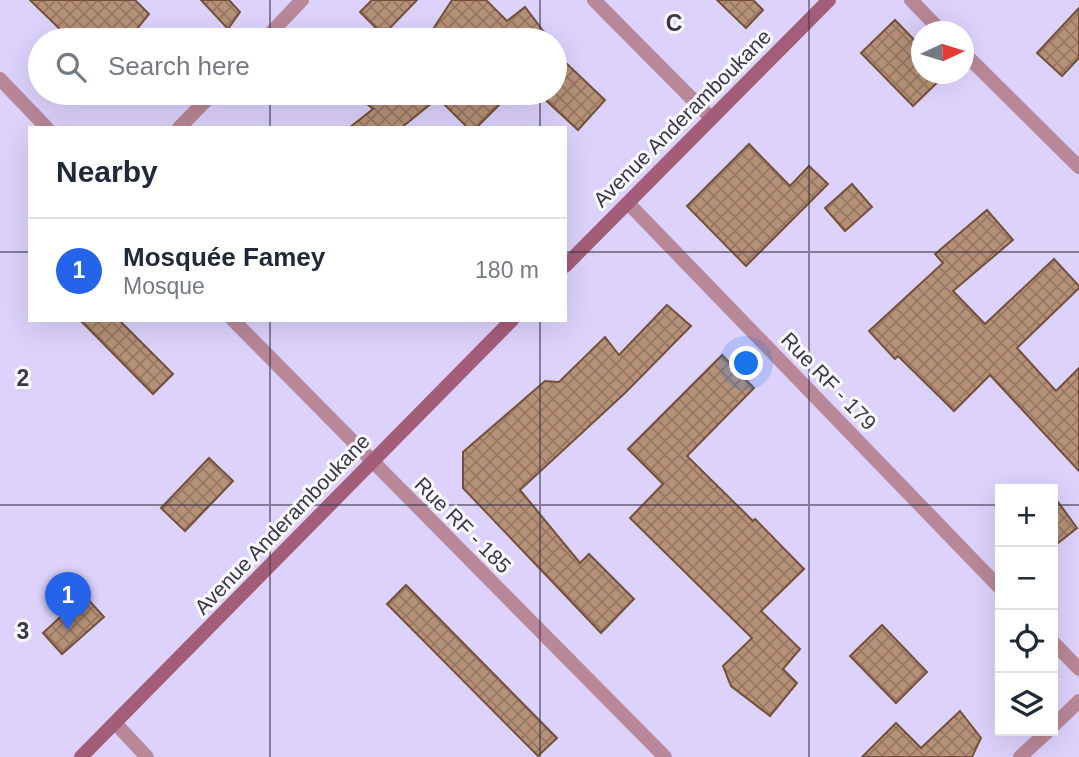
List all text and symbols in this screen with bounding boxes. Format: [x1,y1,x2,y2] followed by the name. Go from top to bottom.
[666,10,682,36] text: C
[911,21,974,84] north arrow
[589,25,775,211] street label: Avenue Anderamboukane
[28,28,567,105] search box
[52,48,90,86] icon: search
[108,51,250,81] text: Search here
[56,155,158,188] text: Nearby
[123,242,325,272] text: Mosquée Famey
[73,257,85,283] text: 1
[475,257,539,283] text: 180 m
[123,273,205,299] text: Mosque
[777,328,881,434] street label: Rue RF - 179
[729,346,763,380] your location
[17,365,29,391] text: 2
[190,429,374,619] street label: Avenue Anderamboukane
[410,472,516,578] street label: Rue RF - 185
[995,484,1058,736] map controls
[995,484,1058,547] button: +
[995,547,1058,610] button: −
[45,572,91,630] pin: 1
[995,610,1058,673] button: locate
[17,618,29,644] text: 3
[995,673,1058,736] button: layers

